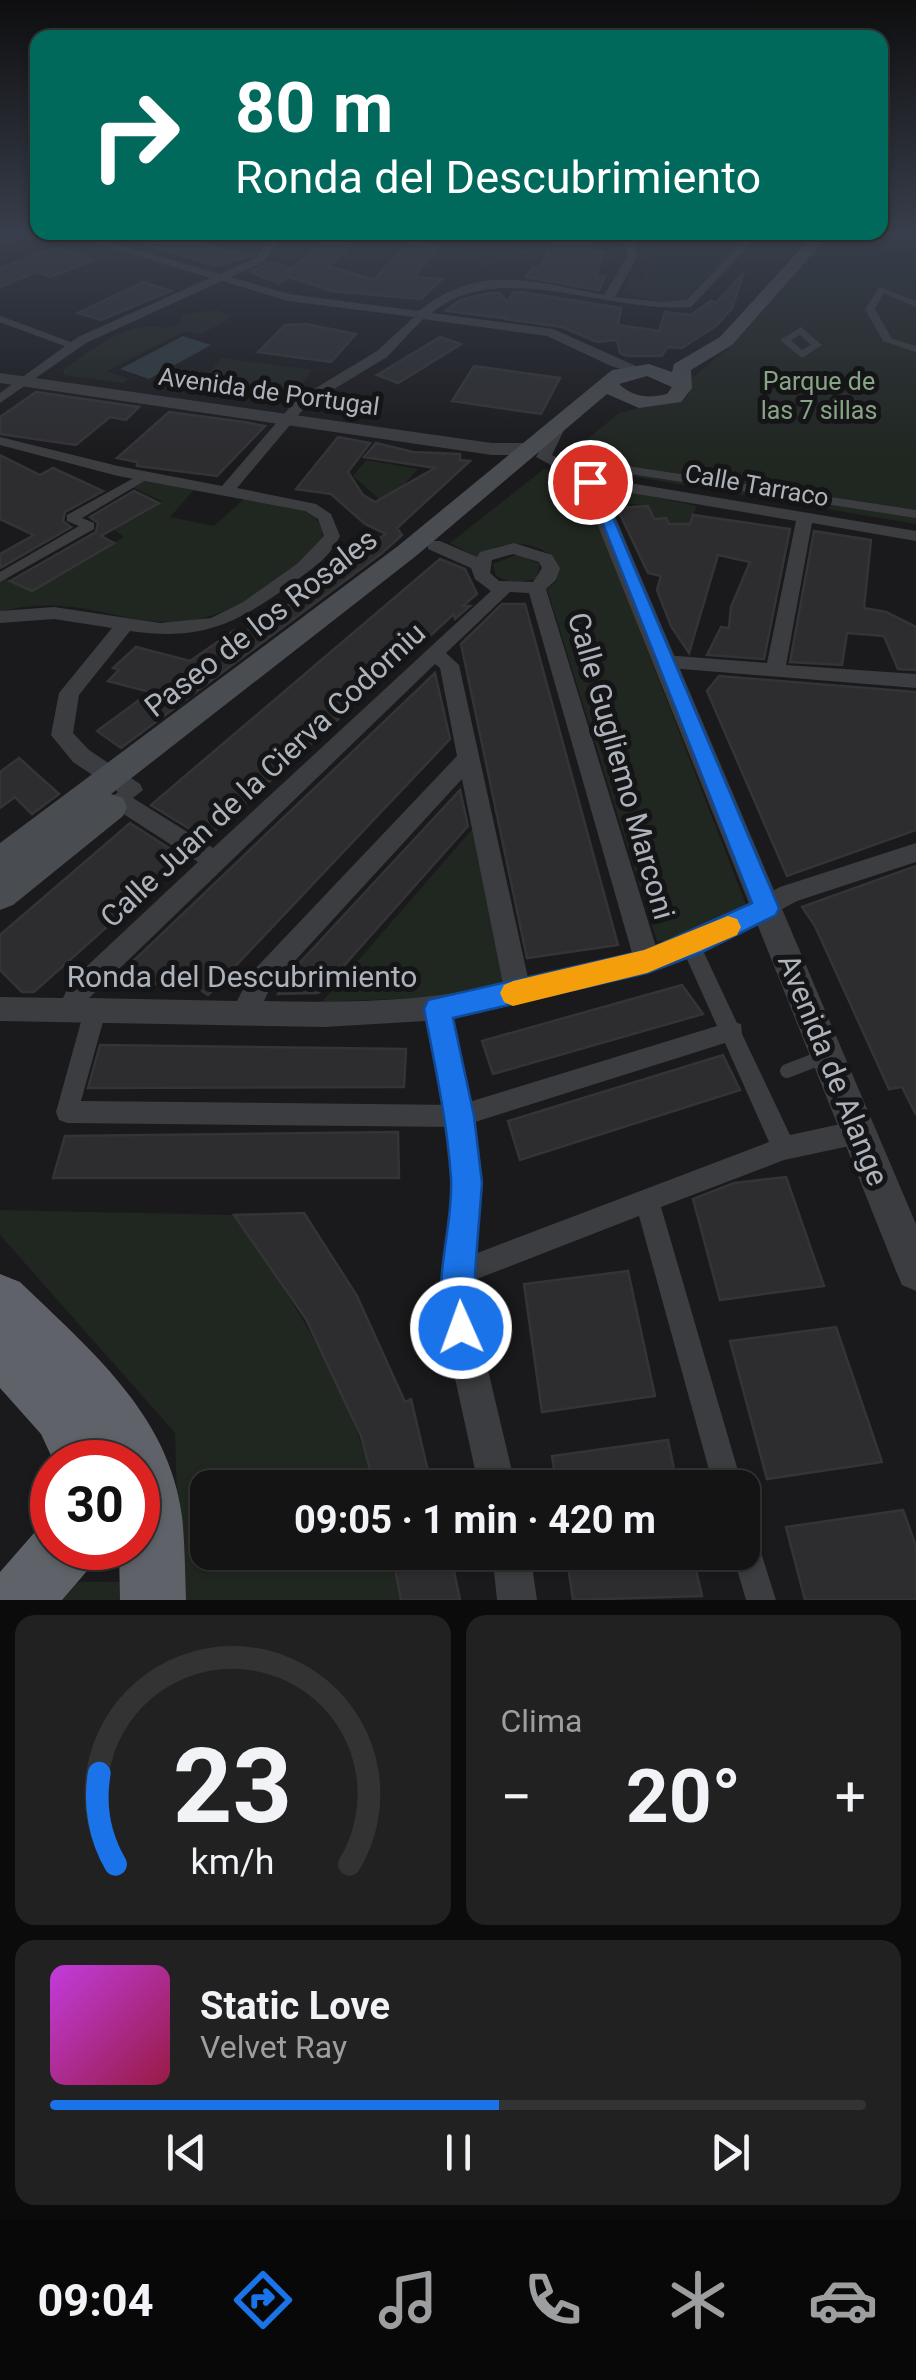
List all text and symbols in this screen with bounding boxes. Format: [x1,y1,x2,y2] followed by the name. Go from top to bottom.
[235,67,393,149] text: 80 m
[70,70,200,200] icon: right
[235,151,761,204] text: Ronda del Descubrimiento
[157,362,381,421] street label: Avenida de Portugal
[761,367,877,425] park label: Parque de las 7 sillas
[548,440,633,525] pin
[563,455,618,510] icon: arrive
[683,459,831,512] street label: Calle Tarraco
[138,521,384,724] street label: Paseo de los Rosales
[561,608,682,924] street label: Calle Gugliemo Marconi
[93,615,432,934] street label: Calle Juan de la Cierva Codorniu
[771,949,896,1191] street label: Avenida de Alange
[67,959,417,994] street label: Ronda del Descubrimiento
[409,1276,513,1380] position arrow
[30,1440,160,1570] speed limit sign: 30
[294,1498,656,1542] text: 09:05 · 1 min · 420 m
[501,1702,582,1740] text: Clima
[173,1726,292,1847] text: 23
[626,1752,741,1840] text: 20°
[501,1765,532,1829] text: −
[835,1765,866,1829] text: +
[191,1841,275,1883] text: km/h
[200,1984,390,2028] text: Static Love
[200,2028,347,2066] text: Velvet Ray
[159,2125,214,2180] icon: previous
[431,2125,486,2180] icon: pause
[703,2125,758,2180] icon: next
[228,2265,298,2335] icon: directions
[373,2265,443,2335] icon: music
[518,2265,588,2335] icon: phone
[663,2265,733,2335] icon: climate
[808,2265,878,2335] icon: car
[38,2274,153,2327] text: 09:04

